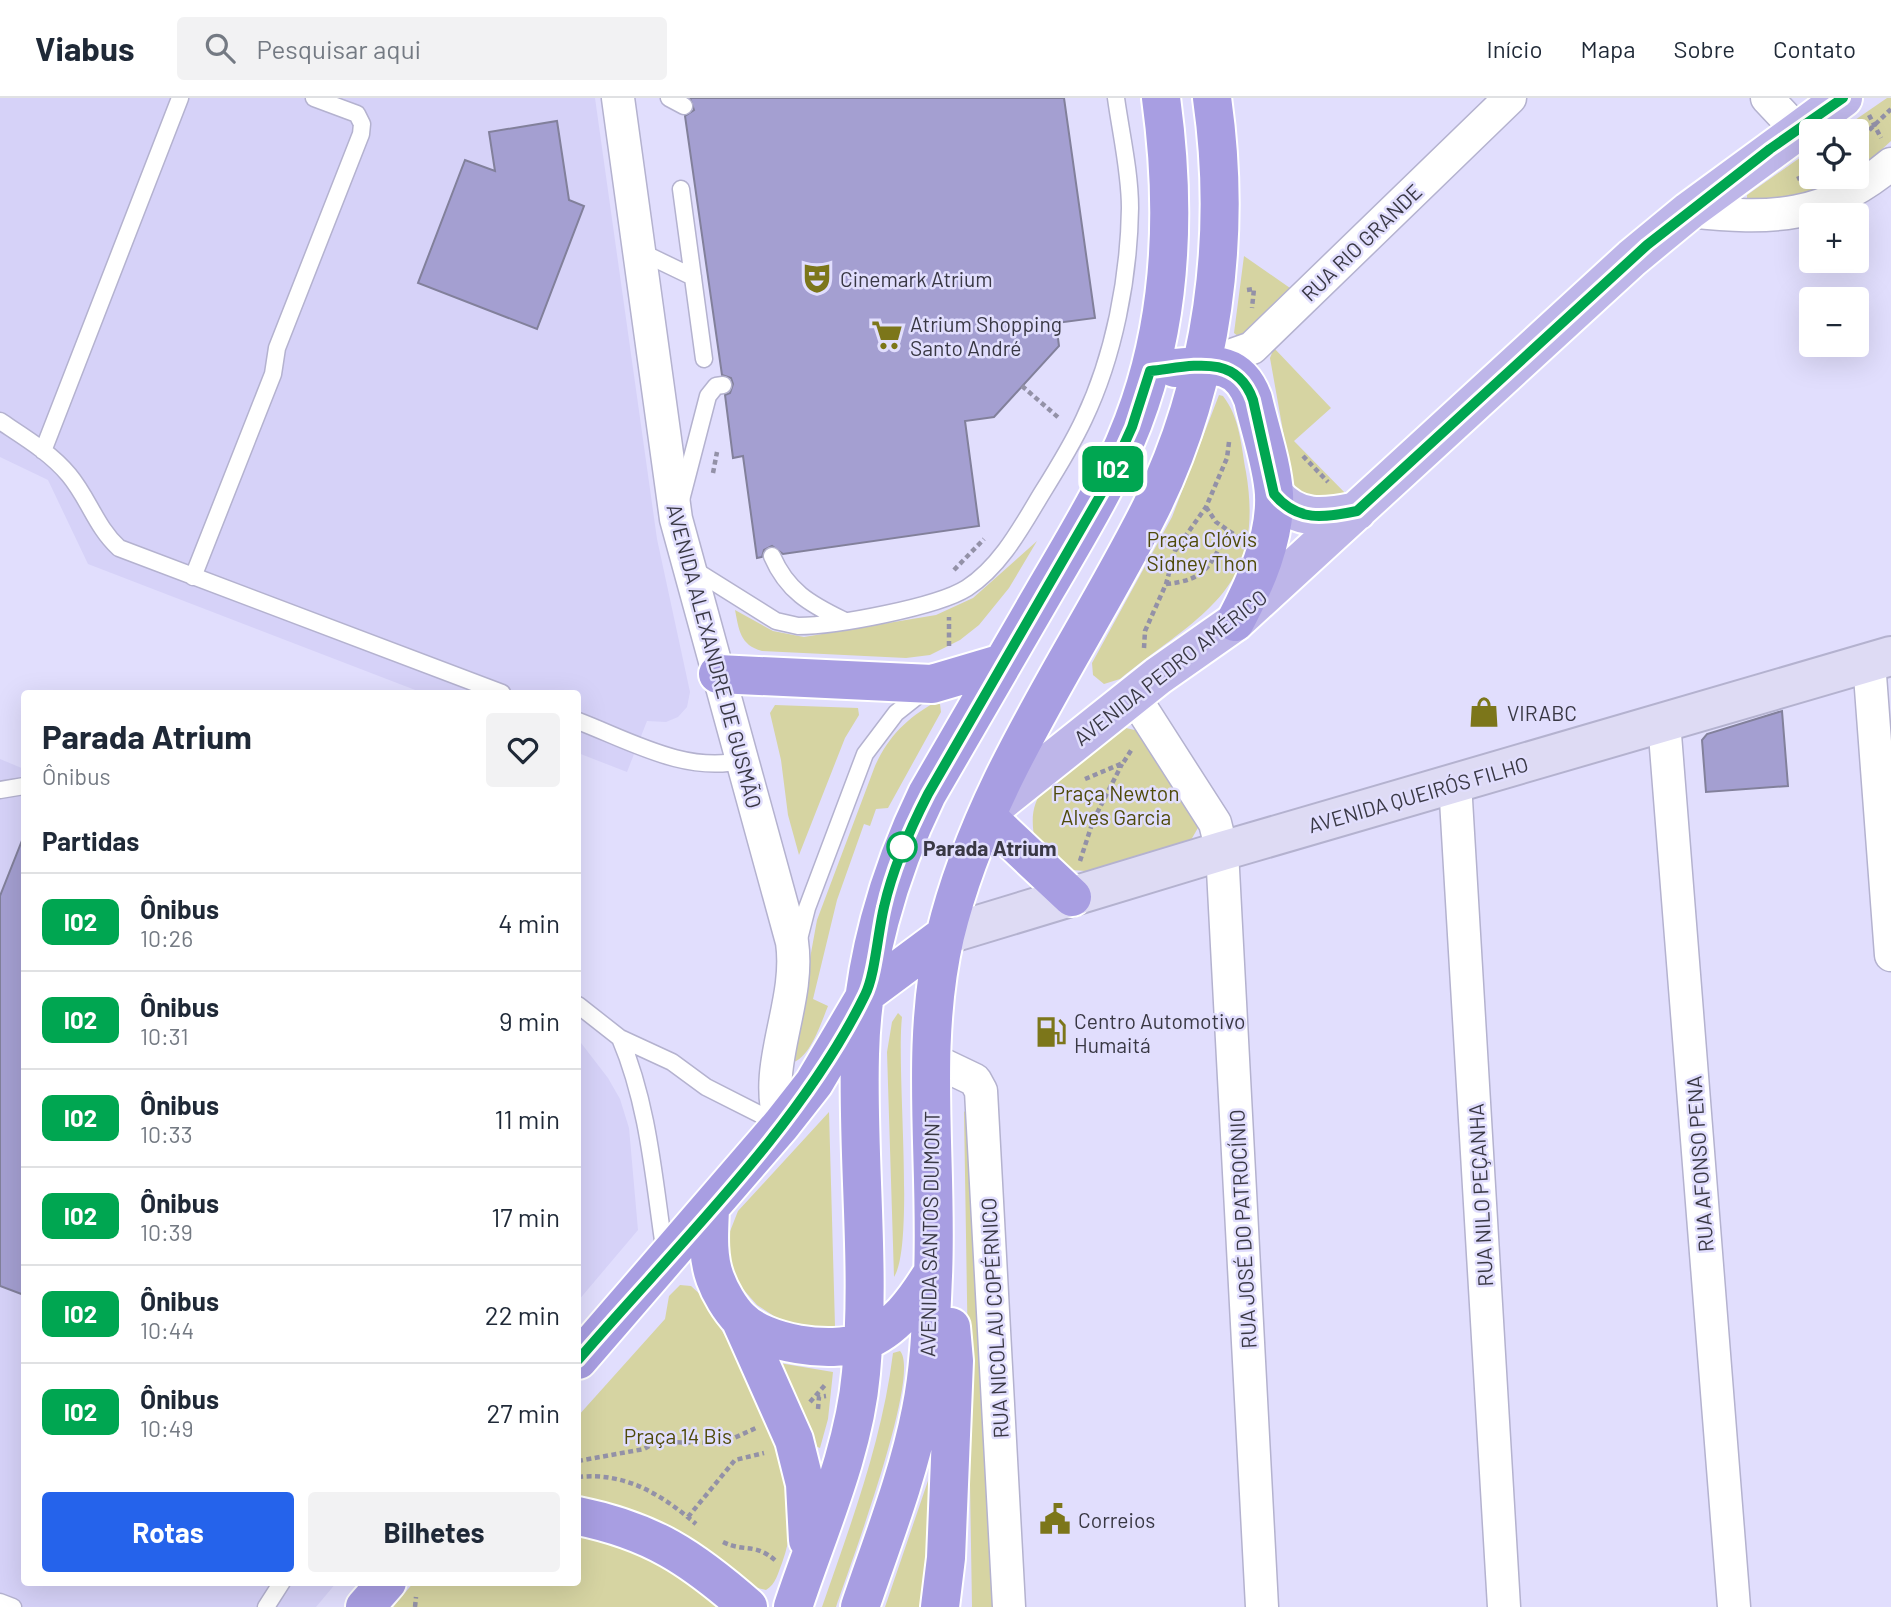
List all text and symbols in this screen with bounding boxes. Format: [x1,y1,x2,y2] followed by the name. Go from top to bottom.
[177,17,667,80] search box
[35,28,135,68] text: Viabus
[201,29,239,67] icon: search
[257,33,421,64] text: Pesquisar aqui
[1487,34,1543,63] text: Início
[1581,34,1635,63] text: Mapa
[1673,34,1735,63] text: Sobre
[1773,34,1856,63] text: Contato
[1799,119,1869,357] map controls
[1799,119,1869,189] button: locate
[1296,178,1426,306] street label: RUA RIO GRANDE
[1799,203,1869,273] button: +
[800,261,834,295] theatre icon: Cinemark Atrium
[840,266,993,291] place label: Cinemark Atrium
[1799,287,1869,357] button: −
[910,311,1062,360] place label: Atrium Shopping Santo André
[870,318,904,352] supermarket icon: Atrium Shopping Santo André
[1073,446,1153,492] line badge: I02
[1096,454,1130,483] text: I02
[662,501,768,811] street label: AVENIDA ALEXANDRE DE GUSMÃO
[1147,526,1257,575] park label: Praça Clóvis Sidney Thon
[1068,584,1272,750] street label: AVENIDA PEDRO AMÉRICO
[1467,695,1501,729] shop icon: VIRABC
[1507,700,1577,725] place label: VIRABC
[486,713,560,787] button: heart
[42,716,252,756] text: Parada Atrium
[1305,751,1531,837] street label: AVENIDA QUEIRÓS FILHO
[42,762,111,790] text: Ônibus
[1053,780,1179,829] park label: Praça Newton Alves Garcia
[42,825,139,856] text: Partidas
[887,832,917,862] marker: Parada Atrium
[923,835,1057,860] place label: Parada Atrium
[140,893,219,924] text: Ônibus
[64,907,97,936] text: I02
[498,907,560,938] text: 4 min
[140,924,193,952] text: 10:26
[140,991,219,1022] text: Ônibus
[64,1005,97,1034] text: I02
[499,1005,560,1036] text: 9 min
[1074,1008,1245,1057] place label: Centro Automotivo Humaitá
[1034,1015,1068,1049] fuel station icon: Centro Automotivo Humaitá
[140,1022,189,1050] text: 10:31
[1680,1075,1718,1253] street label: RUA AFONSO PENA
[140,1089,219,1120] text: Ônibus
[64,1103,97,1132] text: I02
[494,1103,560,1134] text: 11 min
[1463,1103,1497,1287] street label: RUA NILO PEÇANHA
[1223,1109,1261,1349] street label: RUA JOSÉ DO PATROCÍNIO
[914,1111,944,1357] street label: AVENIDA SANTOS DUMONT
[140,1120,193,1148] text: 10:33
[140,1187,219,1218] text: Ônibus
[975,1197,1013,1439] street label: RUA NICOLAU COPÉRNICO
[64,1201,97,1230] text: I02
[491,1201,560,1232] text: 17 min
[140,1218,193,1246] text: 10:39
[140,1285,219,1316] text: Ônibus
[64,1299,97,1328] text: I02
[485,1299,560,1330] text: 22 min
[140,1316,194,1344] text: 10:44
[140,1383,219,1414] text: Ônibus
[64,1397,97,1426] text: I02
[486,1397,560,1428] text: 27 min
[140,1414,194,1442] text: 10:49
[624,1423,732,1448] park label: Praça 14 Bis
[42,1492,294,1572] button: Rotas
[308,1492,560,1572] button: Bilhetes
[1038,1502,1072,1536] public building icon: Correios
[1078,1507,1155,1532] place label: Correios

